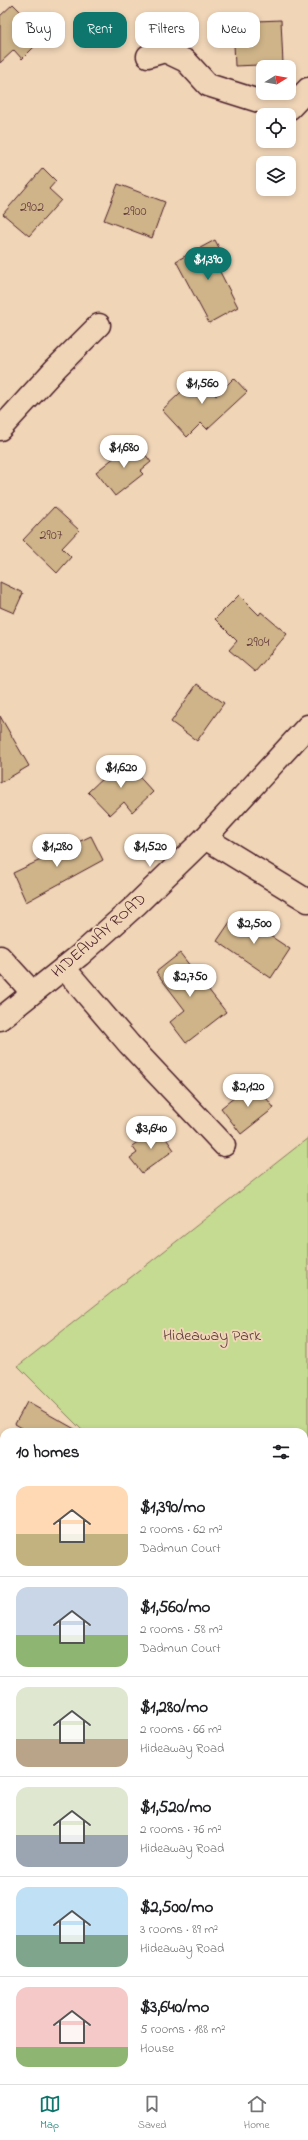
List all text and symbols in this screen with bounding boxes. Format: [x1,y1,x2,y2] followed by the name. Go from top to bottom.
[12,12,65,48] chip: Buy
[73,12,127,48] chip: Rent
[135,12,199,48] chip: Filters
[207,12,260,48] chip: New
[256,60,296,100] north arrow
[256,60,296,196] map controls
[256,108,296,148] button: locate
[256,156,296,196] button: layers
[20,197,44,218] house number: 2902
[123,201,147,222] house number: 2900
[175,247,241,281] pin: $1,390
[193,250,223,269] text: $1,390
[169,371,235,405] pin: $1,560
[185,374,219,393] text: $1,560
[91,435,157,469] pin: $1,680
[109,438,139,457] text: $1,680
[40,525,63,546] house number: 2907
[247,632,270,653] house number: 2904
[88,755,154,789] pin: $1,620
[105,758,137,777] text: $1,620
[24,834,90,868] pin: $1,280
[117,834,183,868] pin: $1,520
[41,837,73,856] text: $1,280
[133,837,167,856] text: $1,520
[46,888,152,984] street label: HIDEAWAY ROAD
[221,911,287,945] pin: $2,500
[236,914,272,933] text: $2,500
[157,964,223,998] pin: $2,750
[173,967,207,986] text: $2,750
[215,1074,281,1108] pin: $2,120
[232,1077,264,1096] text: $2,120
[118,1116,184,1150] pin: $3,640
[135,1119,167,1138] text: $3,640
[163,1324,262,1348] park label: Hideaway Park
[16,1440,79,1465] text: 10 homes
[270,1441,292,1463] icon: filters
[140,1495,205,1520] text: $1,390/mo
[48,1502,96,1550] icon: home
[140,1520,223,1539] text: 2 rooms · 62 m²
[140,1539,221,1558] text: Dadmun Court
[140,1595,210,1620] text: $1,560/mo
[48,1603,96,1651] icon: home
[140,1620,223,1639] text: 2 rooms · 58 m²
[140,1639,221,1658] text: Dadmun Court
[140,1695,208,1720] text: $1,280/mo
[48,1703,96,1751] icon: home
[140,1720,222,1739] text: 2 rooms · 66 m²
[140,1739,224,1758] text: Hideaway Road
[140,1795,211,1820] text: $1,520/mo
[48,1803,96,1851] icon: home
[140,1820,222,1839] text: 2 rooms · 76 m²
[140,1839,224,1858] text: Hideaway Road
[140,1895,213,1920] text: $2,500/mo
[48,1903,96,1951] icon: home
[140,1920,218,1939] text: 3 rooms · 89 m²
[140,1939,224,1958] text: Hideaway Road
[140,1995,209,2020] text: $3,640/mo
[48,2003,96,2051] icon: home
[140,2020,225,2039] text: 5 rooms · 188 m²
[140,2039,174,2058] text: House
[39,2093,61,2133] tab: Map
[138,2093,167,2133] tab: Saved
[244,2093,269,2133] tab: Home

